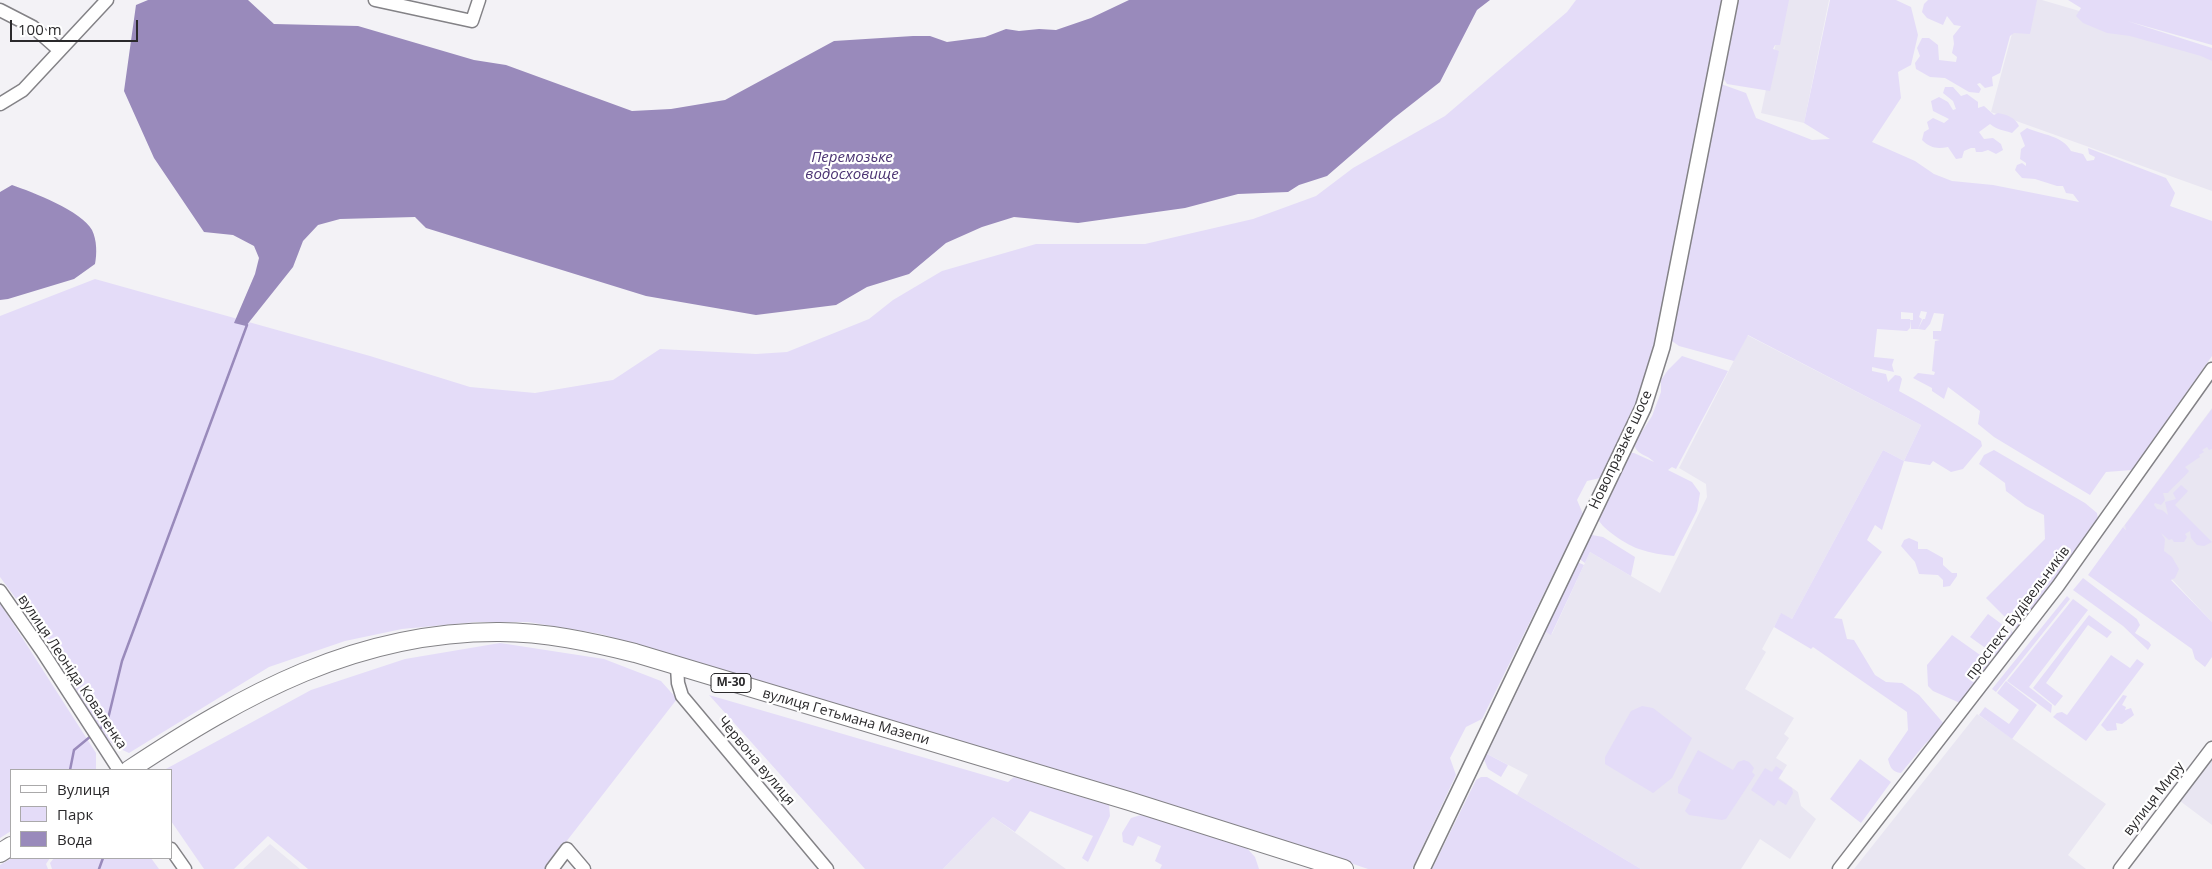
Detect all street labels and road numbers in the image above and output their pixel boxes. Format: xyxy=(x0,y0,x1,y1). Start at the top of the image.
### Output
street label: Новопразьке шосе xyxy=(1586,388,1656,512)
street label: проспект Будівельників xyxy=(1962,543,2074,683)
street label: вулиця Леоніда Коваленка xyxy=(14,592,130,752)
road number: М-30 xyxy=(711,674,751,692)
street label: вулиця Гетьмана Мазепи xyxy=(761,685,931,749)
street label: Червона вулиця xyxy=(714,713,798,809)
street label: вулиця Миру xyxy=(2120,759,2188,839)

